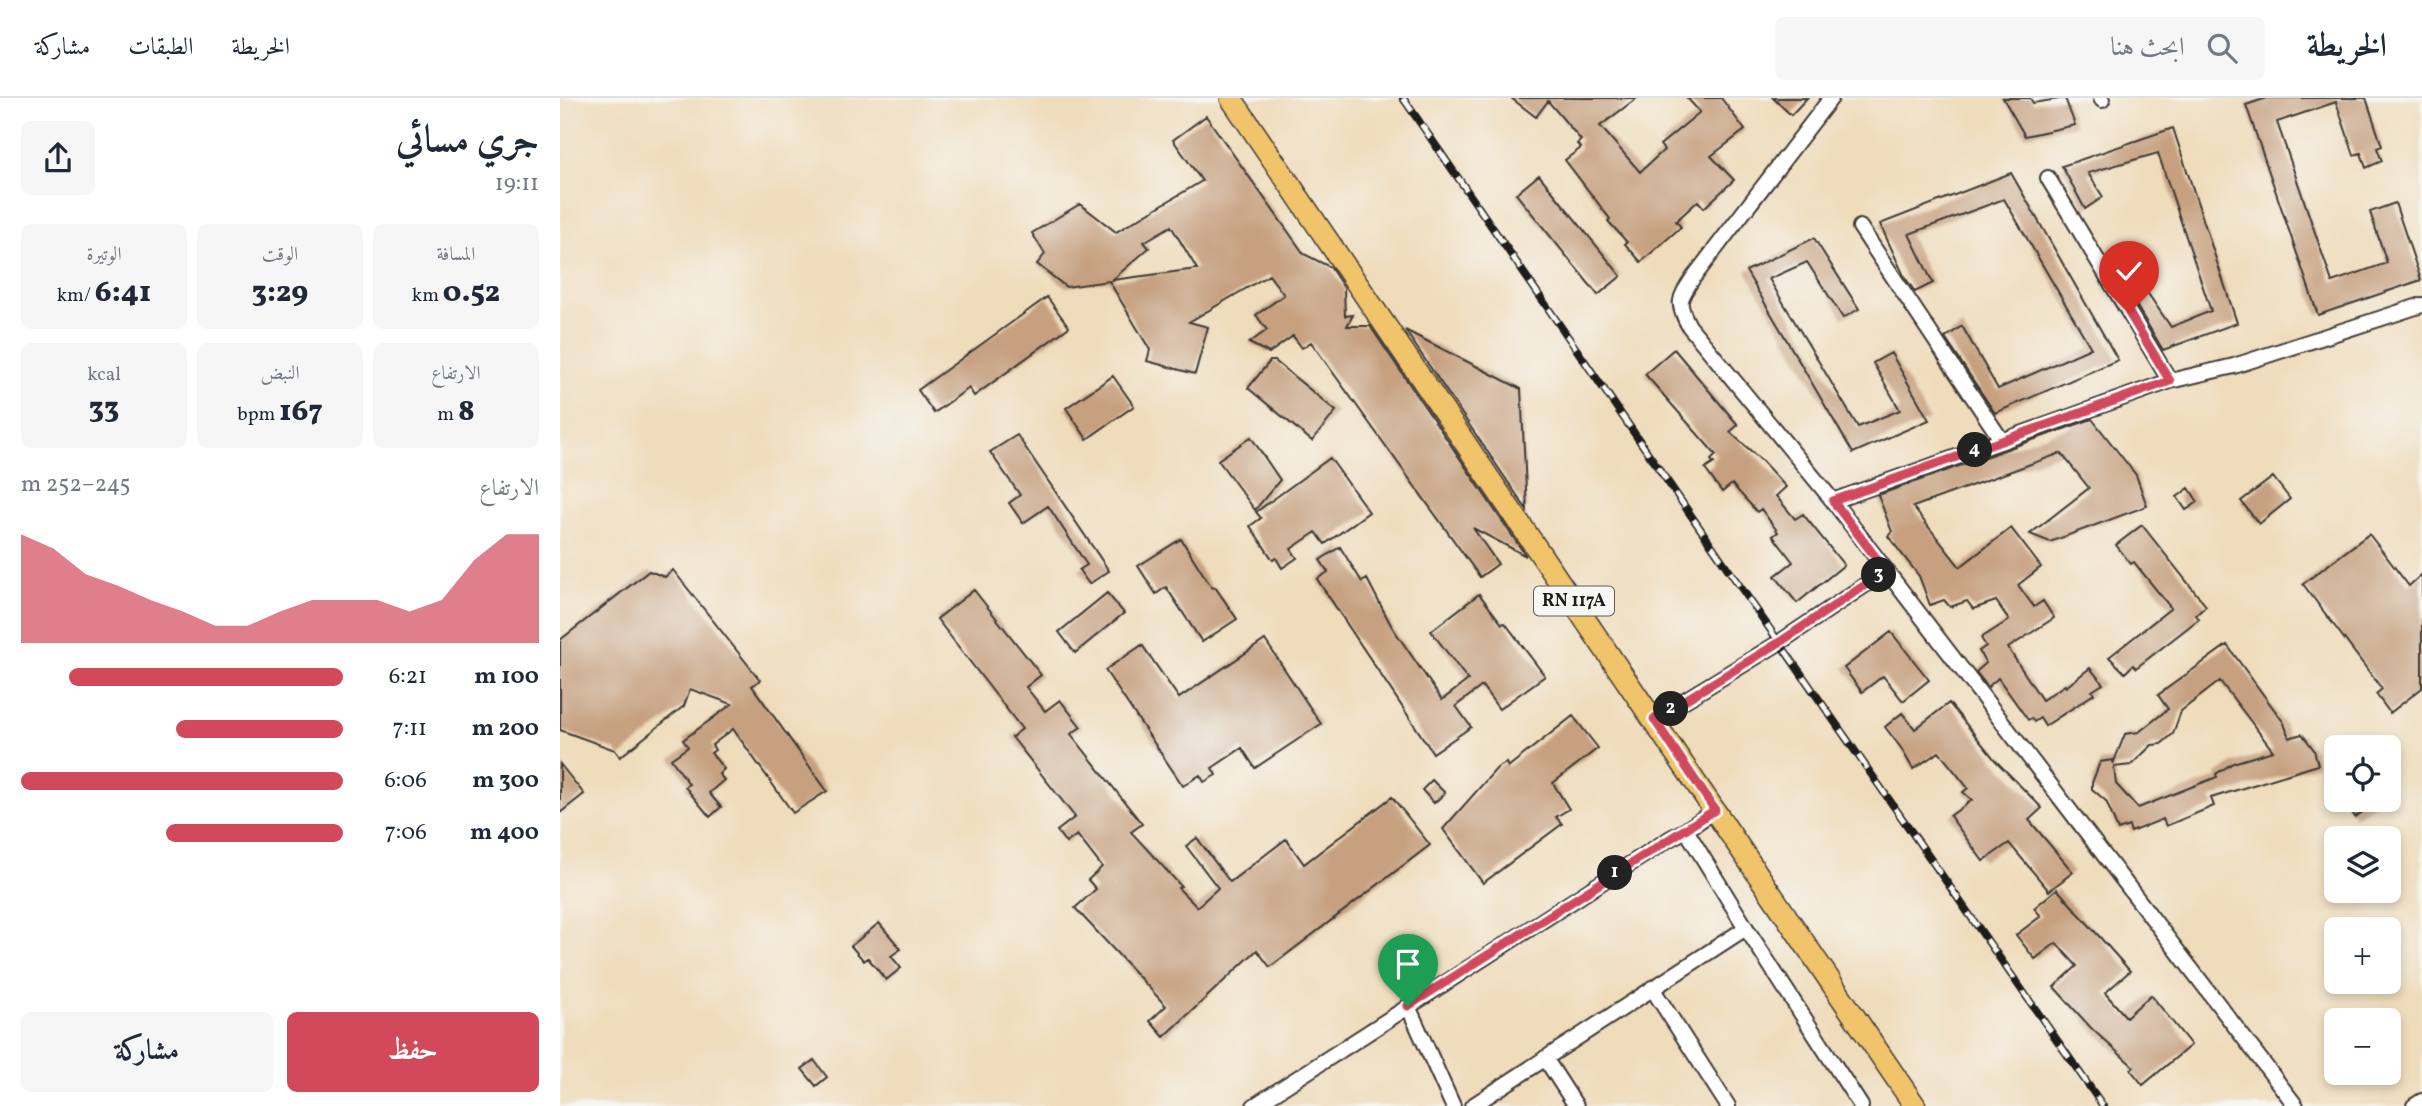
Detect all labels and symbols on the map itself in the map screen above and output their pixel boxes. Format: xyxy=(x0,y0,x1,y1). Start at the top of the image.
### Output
pin xyxy=(2099,241,2159,313)
pin: 4 xyxy=(1958,432,1992,468)
pin: 3 xyxy=(1862,558,1896,592)
road number: RN 117A xyxy=(1534,587,1614,616)
pin: 2 xyxy=(1654,692,1688,726)
pin: 1 xyxy=(1598,856,1632,890)
pin xyxy=(1378,934,1438,1006)

